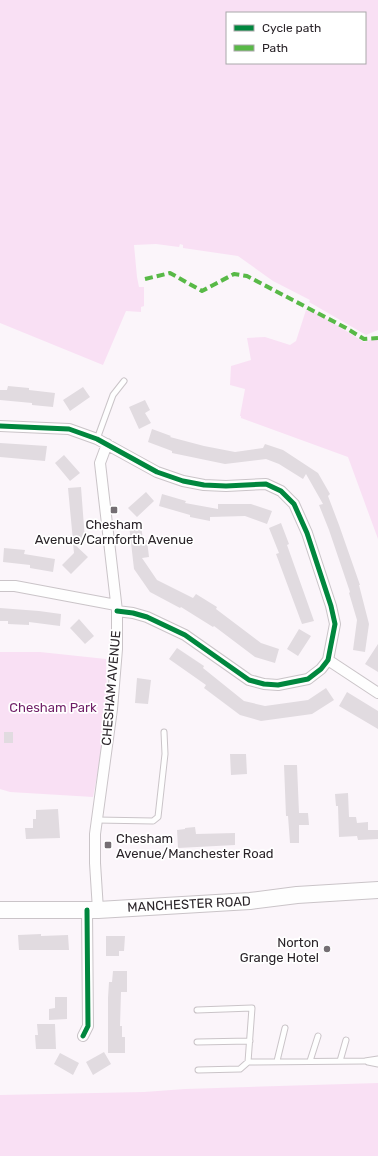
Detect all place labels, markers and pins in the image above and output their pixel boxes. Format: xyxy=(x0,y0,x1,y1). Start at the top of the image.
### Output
marker: Chesham Avenue/Carnforth Avenue xyxy=(109,505,119,515)
place label: Chesham Avenue/Carnforth Avenue xyxy=(35,517,193,547)
place label: Chesham Avenue/Manchester Road xyxy=(116,831,274,861)
marker: Chesham Avenue/Manchester Road xyxy=(103,840,113,850)
place label: Norton Grange Hotel xyxy=(240,935,319,966)
marker: Norton Grange Hotel xyxy=(322,944,332,954)

